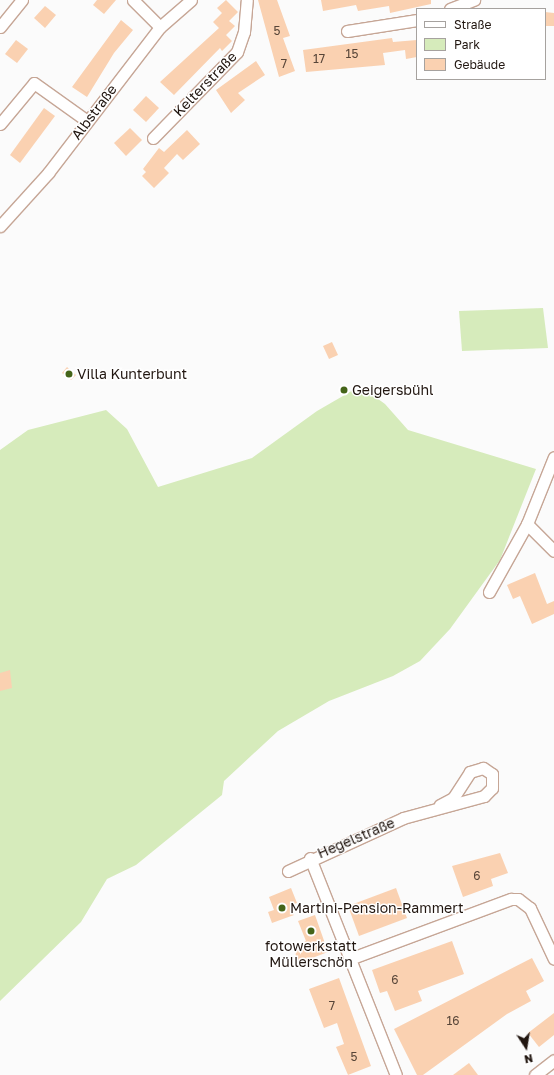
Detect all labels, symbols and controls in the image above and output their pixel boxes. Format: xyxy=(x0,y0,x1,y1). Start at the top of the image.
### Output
legend xyxy=(416,8,546,80)
text: Straße xyxy=(454,17,492,32)
house number: 5 xyxy=(274,24,280,38)
text: Park xyxy=(454,37,480,52)
house number: 15 xyxy=(346,47,358,61)
street label: Kelterstraße xyxy=(170,48,240,120)
house number: 17 xyxy=(313,52,325,66)
house number: 7 xyxy=(281,57,287,71)
text: Gebäude xyxy=(454,57,505,72)
street label: Albstraße xyxy=(68,81,120,143)
place label: Villa Kunterbunt xyxy=(77,366,187,382)
marker: Villa Kunterbunt xyxy=(64,369,74,379)
place label: Geigersbühl xyxy=(352,382,434,398)
marker: Geigersbühl xyxy=(339,385,349,395)
street label: Hegelstraße xyxy=(315,814,397,862)
house number: 6 xyxy=(473,869,481,883)
place label: Martini-Pension-Rammert xyxy=(290,900,464,916)
marker: Martini-Pension-Rammert xyxy=(277,903,287,913)
marker: fotowerkstatt Müllerschön xyxy=(306,926,316,936)
place label: fotowerkstatt Müllerschön xyxy=(265,938,357,970)
house number: 6 xyxy=(391,973,399,987)
house number: 7 xyxy=(329,999,335,1013)
house number: 16 xyxy=(446,1014,460,1028)
north arrow xyxy=(506,1027,546,1067)
house number: 5 xyxy=(351,1050,357,1064)
text: N xyxy=(523,1052,534,1066)

